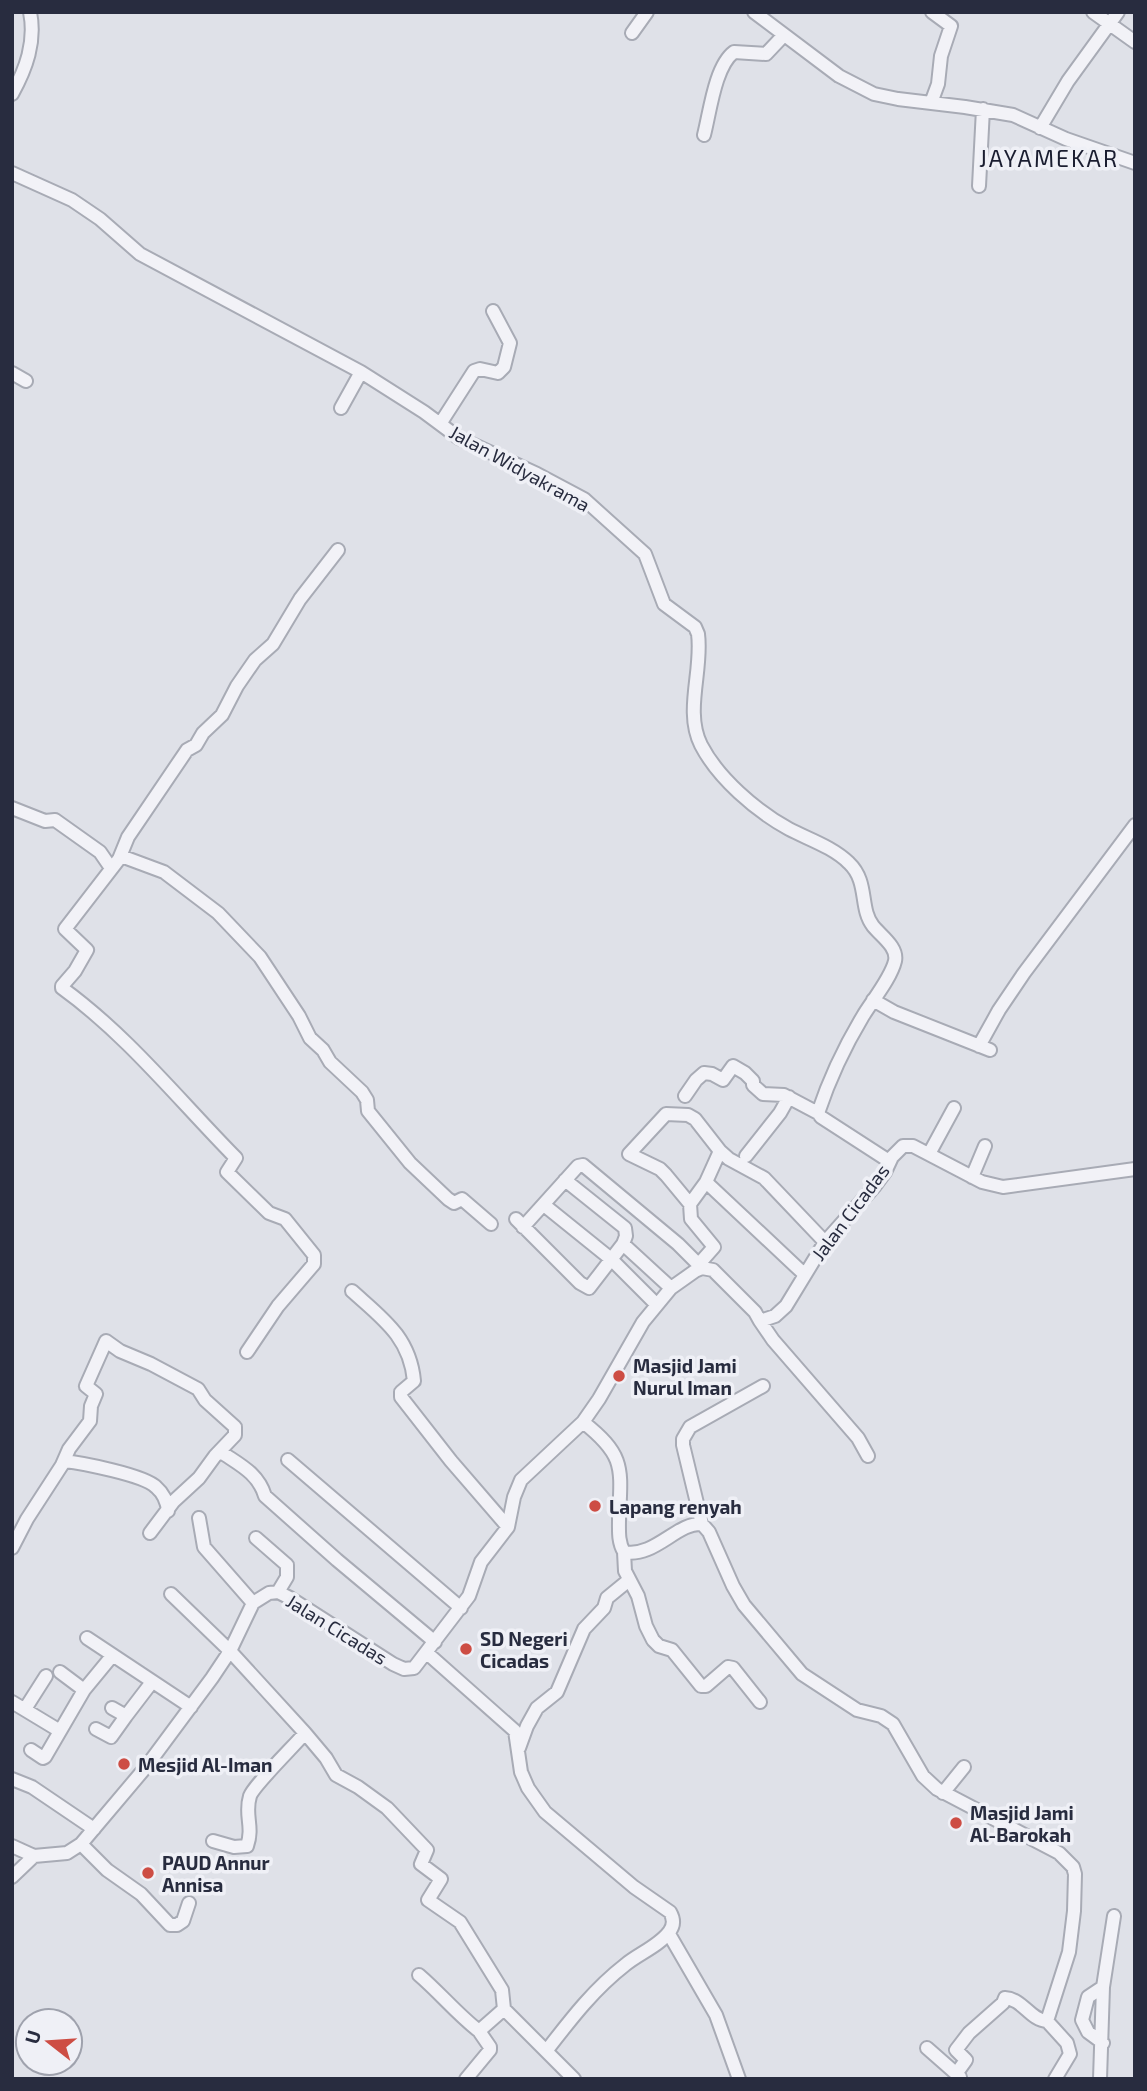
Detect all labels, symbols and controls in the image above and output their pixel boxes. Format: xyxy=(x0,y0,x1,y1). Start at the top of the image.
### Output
district label: JAYAMEKAR xyxy=(979,144,1119,172)
street label: Jalan Widyakrama xyxy=(446,420,594,516)
street label: Jalan Cicadas xyxy=(806,1159,894,1265)
place label: Masjid Jami Nurul Iman xyxy=(633,1354,737,1399)
marker: Masjid Jami Nurul Iman xyxy=(611,1368,627,1384)
place label: Lapang renyah xyxy=(609,1495,742,1519)
marker: Lapang renyah xyxy=(587,1498,603,1514)
street label: Jalan Cicadas xyxy=(282,1589,392,1669)
place label: SD Negeri Cicadas xyxy=(480,1627,568,1672)
marker: SD Negeri Cicadas xyxy=(458,1641,474,1657)
place label: Mesjid Al-Iman xyxy=(138,1753,272,1776)
marker: Mesjid Al-Iman xyxy=(116,1756,132,1772)
place label: Masjid Jami Al-Barokah xyxy=(970,1801,1074,1846)
marker: Masjid Jami Al-Barokah xyxy=(948,1815,964,1831)
place label: PAUD Annur Annisa xyxy=(162,1851,270,1896)
marker: PAUD Annur Annisa xyxy=(140,1865,156,1881)
north arrow xyxy=(14,2007,84,2077)
text: U xyxy=(19,2027,45,2046)

